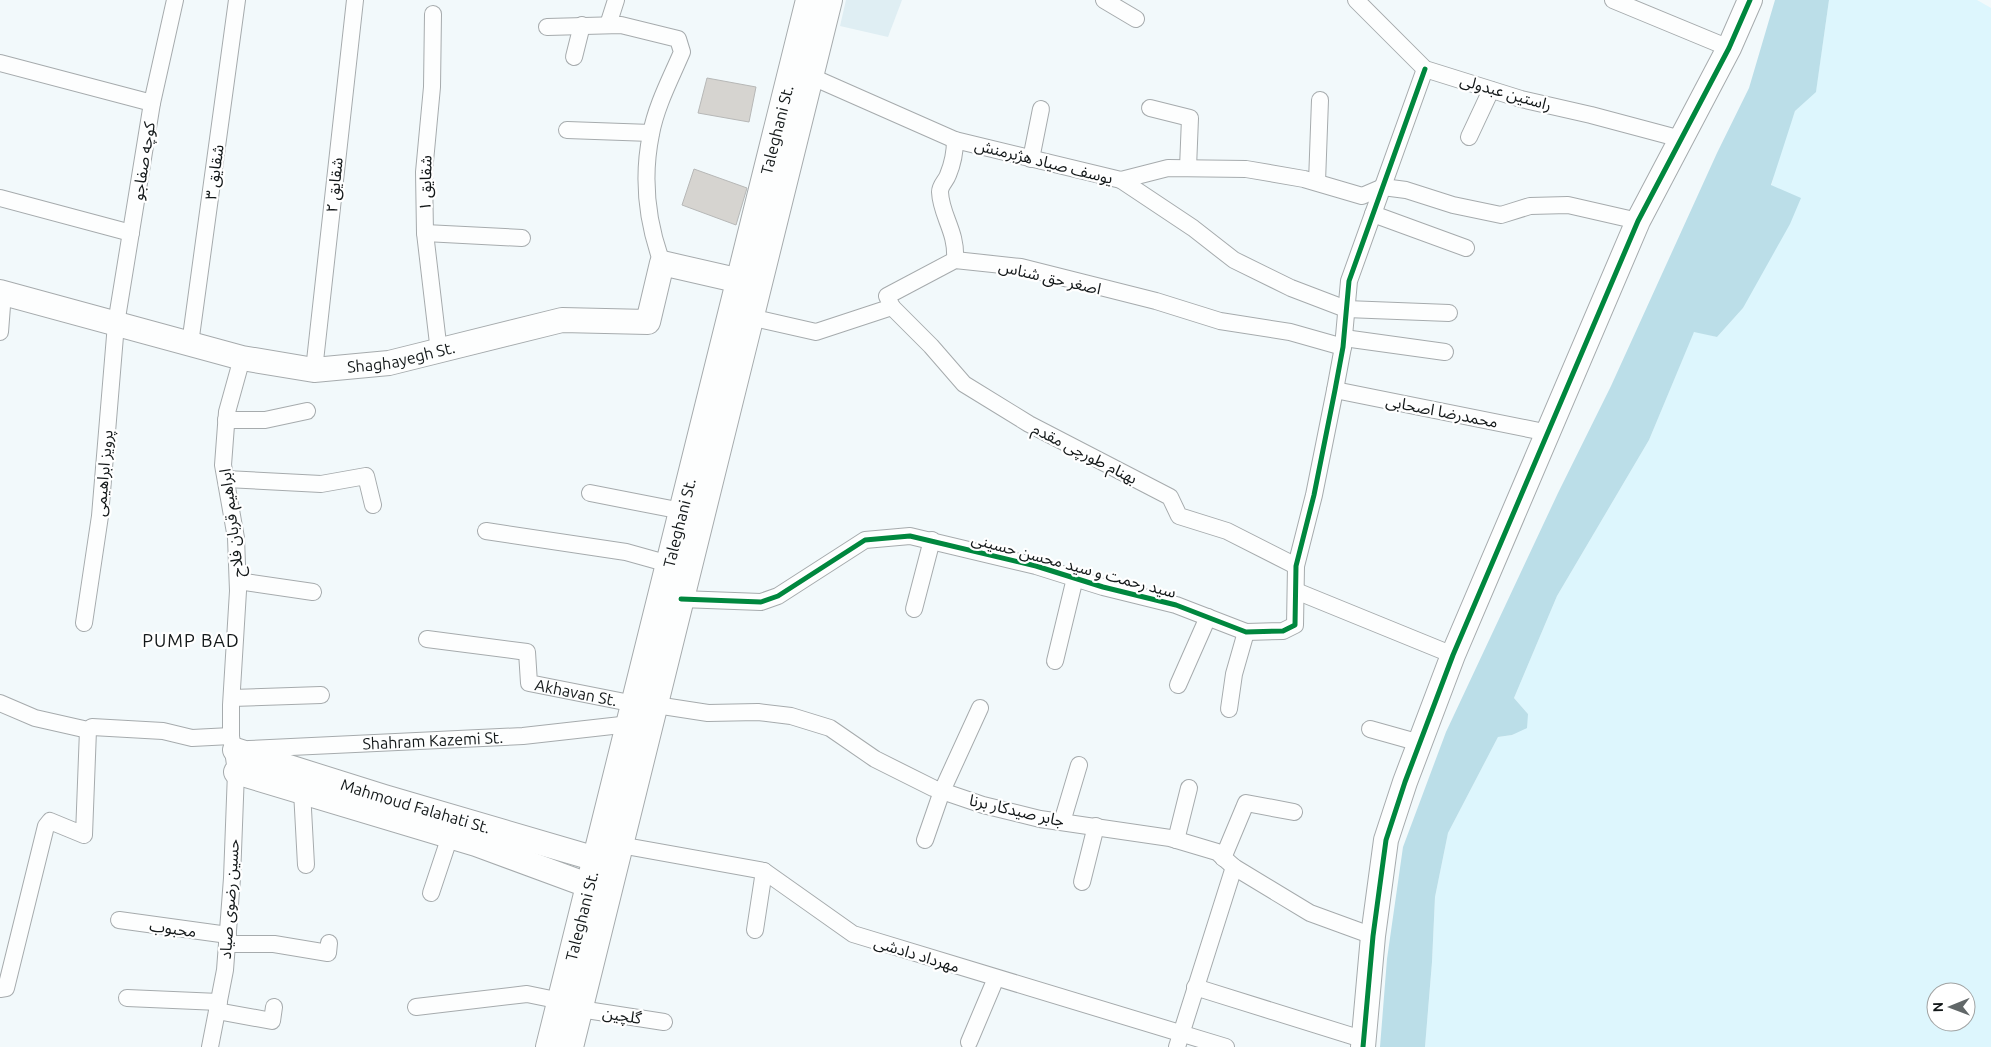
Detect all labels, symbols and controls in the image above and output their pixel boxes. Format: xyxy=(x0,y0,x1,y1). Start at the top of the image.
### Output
street label: راستین عبدولی xyxy=(1458,70,1554,115)
street label: Taleghani St. xyxy=(757,83,797,177)
street label: کوچه صفاجو xyxy=(128,120,160,202)
street label: یوسف صیاد هژبرمنش xyxy=(973,135,1115,188)
street label: شقایق ۳ xyxy=(201,143,229,201)
street label: شقایق ۱ xyxy=(416,155,436,211)
street label: شقایق ۲ xyxy=(322,156,348,214)
street label: اصغر حق شناس xyxy=(997,256,1103,299)
street label: Shaghayegh St. xyxy=(346,338,457,376)
street label: محمدرضا اصحابی xyxy=(1384,391,1500,432)
street label: بهنام طورچی مقدم xyxy=(1028,419,1140,491)
street label: پرویز ابراهیمی xyxy=(90,429,118,517)
street label: ابراهیم قربان فلاح xyxy=(215,467,251,578)
street label: Taleghani St. xyxy=(659,476,699,570)
street label: سید رحمت و سید محسن حسینی xyxy=(969,529,1178,602)
district label: PUMP BAD xyxy=(142,630,240,650)
street label: Akhavan St. xyxy=(533,675,619,709)
street label: Shahram Kazemi St. xyxy=(362,728,504,753)
street label: Mahmoud Falahati St. xyxy=(339,775,492,837)
street label: جابر صیدکار برنا xyxy=(967,790,1066,831)
street label: حسین رضوی صیاد xyxy=(216,838,243,960)
street label: Taleghani St. xyxy=(562,869,601,963)
street label: محبوب xyxy=(148,916,198,941)
street label: مهرداد دادشی xyxy=(872,932,962,977)
north arrow xyxy=(1926,982,1976,1032)
text: N xyxy=(1930,1002,1946,1013)
street label: گلچین xyxy=(601,1003,643,1029)

